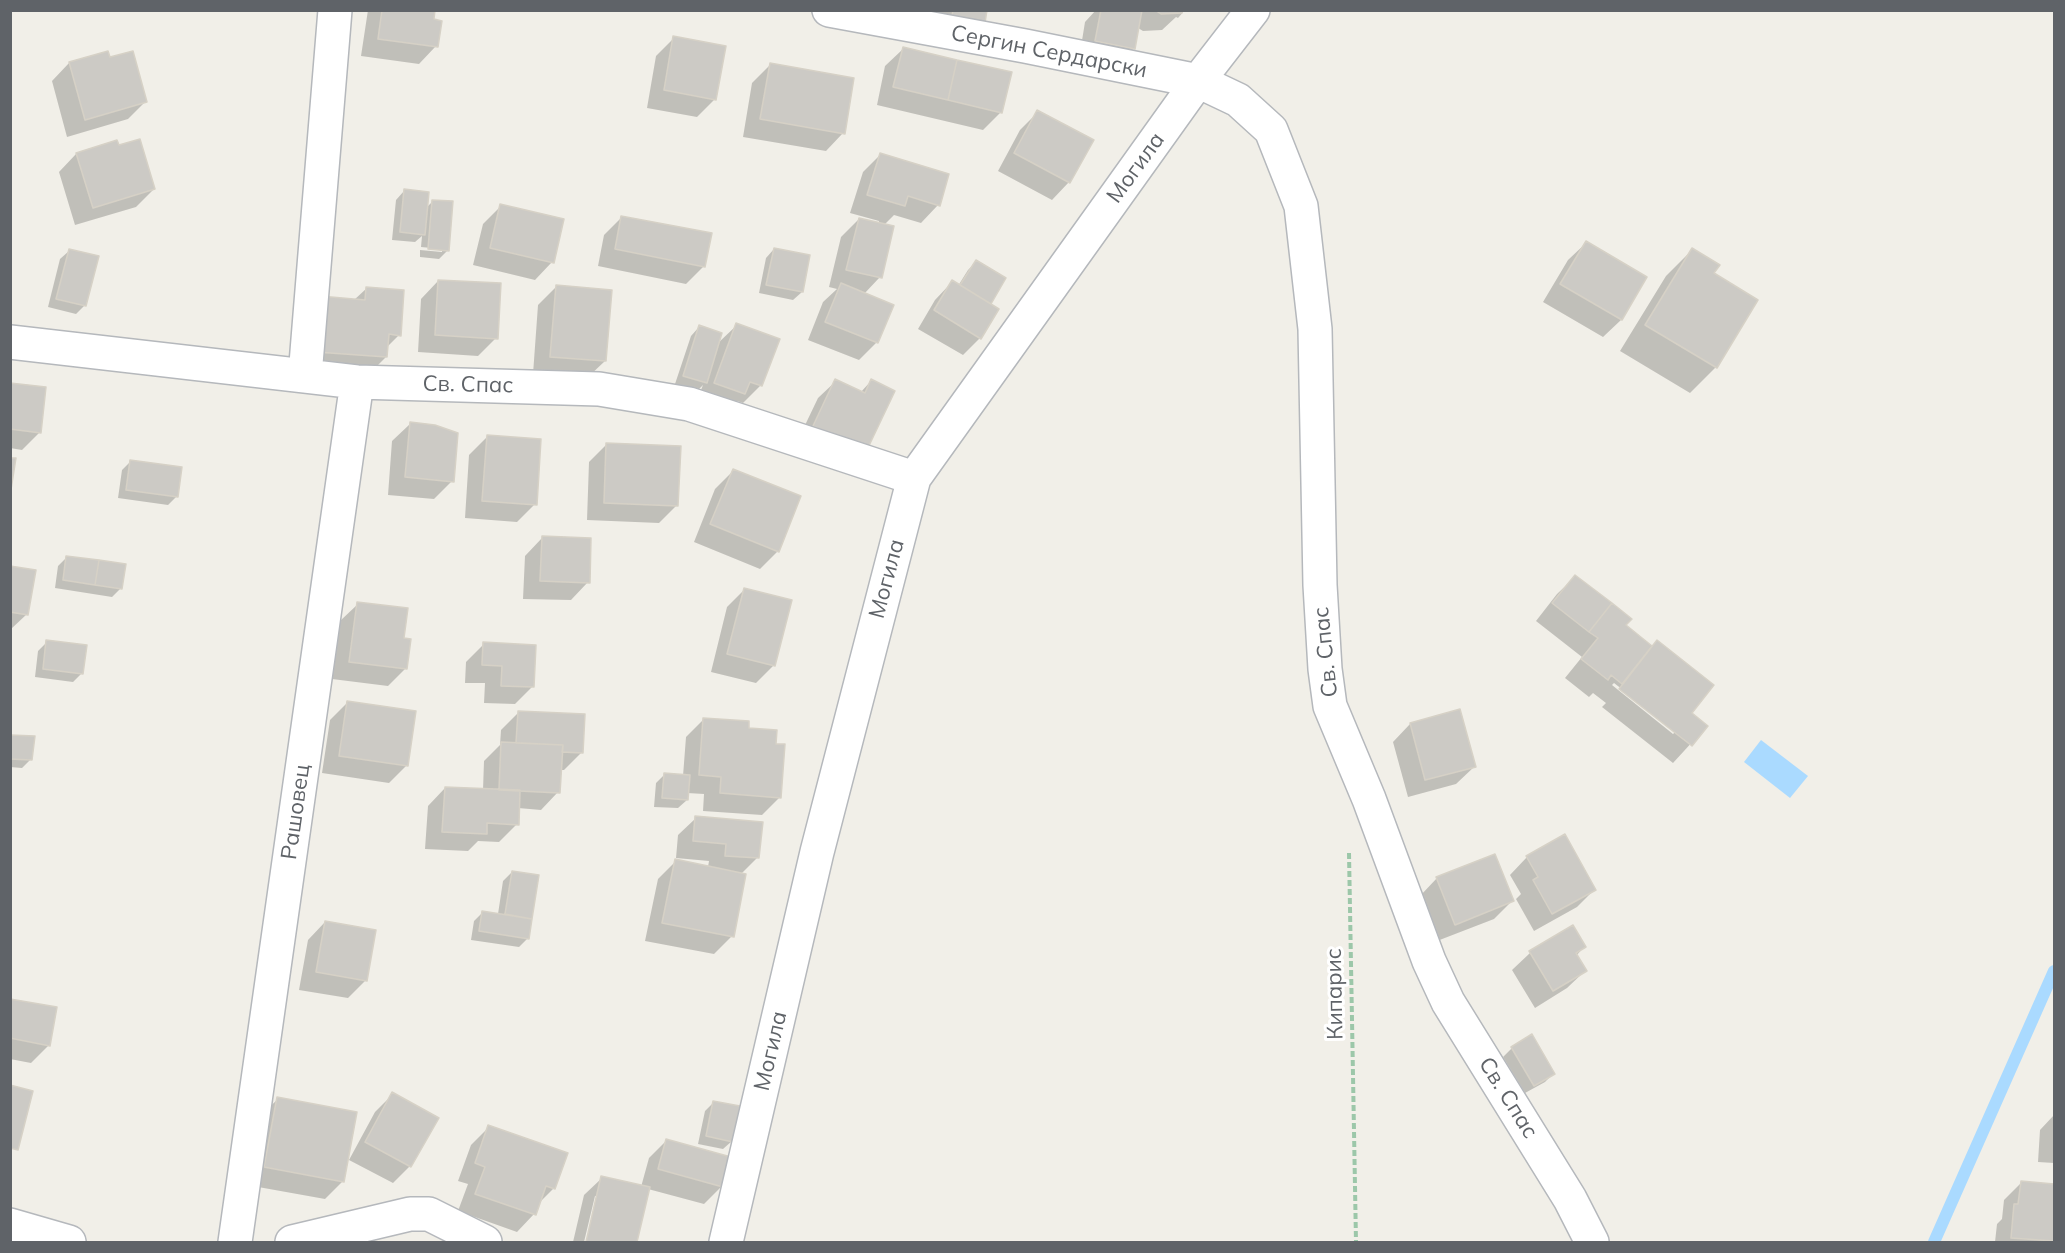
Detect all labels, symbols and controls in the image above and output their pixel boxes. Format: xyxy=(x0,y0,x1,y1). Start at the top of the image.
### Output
street label: Сергин Сердарски xyxy=(949,20,1149,84)
street label: Могила xyxy=(1102,128,1170,208)
street label: Св. Спас xyxy=(422,371,514,399)
street label: Могила xyxy=(864,537,910,621)
street label: Св. Спас xyxy=(1308,605,1344,699)
street label: Рашовец xyxy=(276,763,316,861)
street label: Кипарис xyxy=(1321,948,1349,1040)
street label: Могила xyxy=(749,1009,793,1093)
street label: Св. Спас xyxy=(1473,1053,1543,1143)

